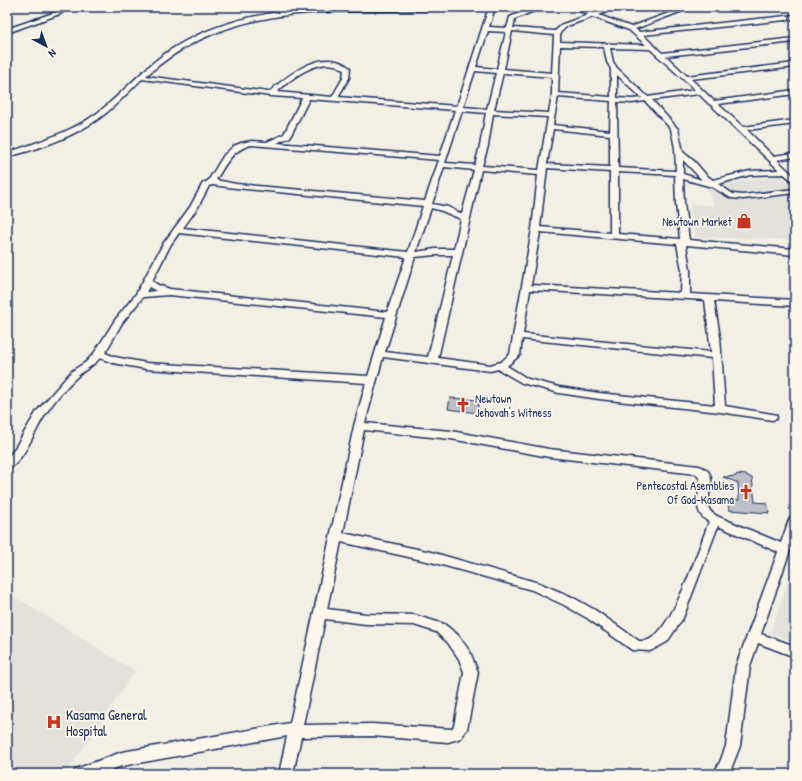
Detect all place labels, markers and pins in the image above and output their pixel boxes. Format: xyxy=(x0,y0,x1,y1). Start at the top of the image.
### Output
shop icon: Newtown Market xyxy=(735,212,753,230)
place label: Newtown Market xyxy=(662,213,733,230)
place label: Newtown Jehovah's Witness xyxy=(475,390,552,421)
church icon: Newtown Jehovah's Witness xyxy=(454,396,472,414)
place label: Pentecostal Asemblies Of God-Kasama xyxy=(637,477,734,508)
church icon: Pentecostal Asemblies Of God-Kasama xyxy=(737,483,755,501)
place label: Kasama General Hospital xyxy=(66,705,147,741)
hospital icon: Kasama General Hospital xyxy=(45,713,63,731)

